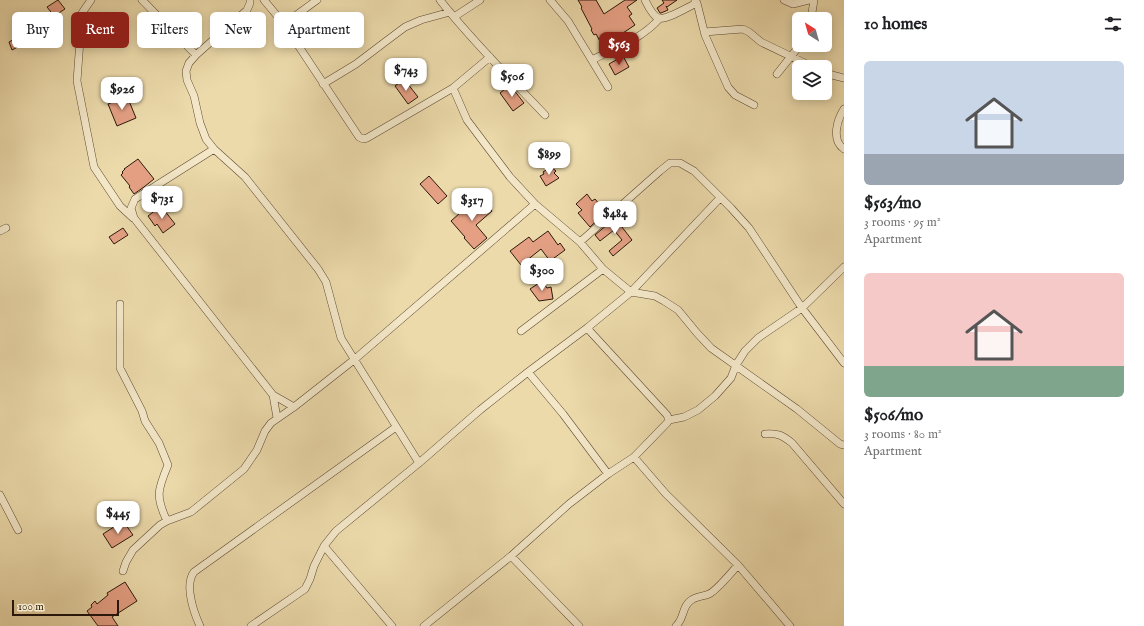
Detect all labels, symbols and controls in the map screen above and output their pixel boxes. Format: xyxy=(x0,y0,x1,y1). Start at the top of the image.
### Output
chip: Buy xyxy=(12,12,63,48)
chip: Rent xyxy=(71,12,129,48)
chip: Filters xyxy=(137,12,202,48)
chip: New xyxy=(210,12,266,48)
chip: Apartment xyxy=(274,12,364,48)
north arrow xyxy=(792,12,832,52)
map controls xyxy=(792,12,832,100)
icon: filters xyxy=(1102,13,1124,35)
text: 10 homes xyxy=(864,14,927,35)
pin: $563 xyxy=(595,32,643,66)
text: $563 xyxy=(608,36,630,53)
pin: $743 xyxy=(382,58,430,92)
button: layers xyxy=(792,60,832,100)
text: $743 xyxy=(394,62,418,79)
pin: $506 xyxy=(488,64,536,98)
text: $506 xyxy=(500,68,524,85)
pin: $926 xyxy=(98,77,146,111)
text: $926 xyxy=(110,81,134,98)
icon: home xyxy=(958,87,1030,159)
pin: $899 xyxy=(525,142,573,176)
text: $899 xyxy=(537,146,561,163)
pin: $731 xyxy=(138,186,186,220)
pin: $317 xyxy=(448,188,496,222)
text: $731 xyxy=(151,190,173,207)
text: $317 xyxy=(461,192,483,209)
text: $563/mo xyxy=(864,193,921,214)
pin: $484 xyxy=(591,201,639,235)
text: $484 xyxy=(602,205,628,222)
text: 3 rooms · 95 m² xyxy=(864,214,941,231)
text: Apartment xyxy=(864,231,922,248)
pin: $300 xyxy=(518,258,566,292)
text: $300 xyxy=(530,262,554,279)
icon: home xyxy=(958,299,1030,371)
text: $506/mo xyxy=(864,405,923,426)
text: 3 rooms · 80 m² xyxy=(864,426,942,443)
text: Apartment xyxy=(864,443,922,460)
pin: $445 xyxy=(94,501,142,535)
text: $445 xyxy=(106,505,130,522)
scale bar xyxy=(12,598,119,617)
text: 100 m xyxy=(18,600,44,614)

